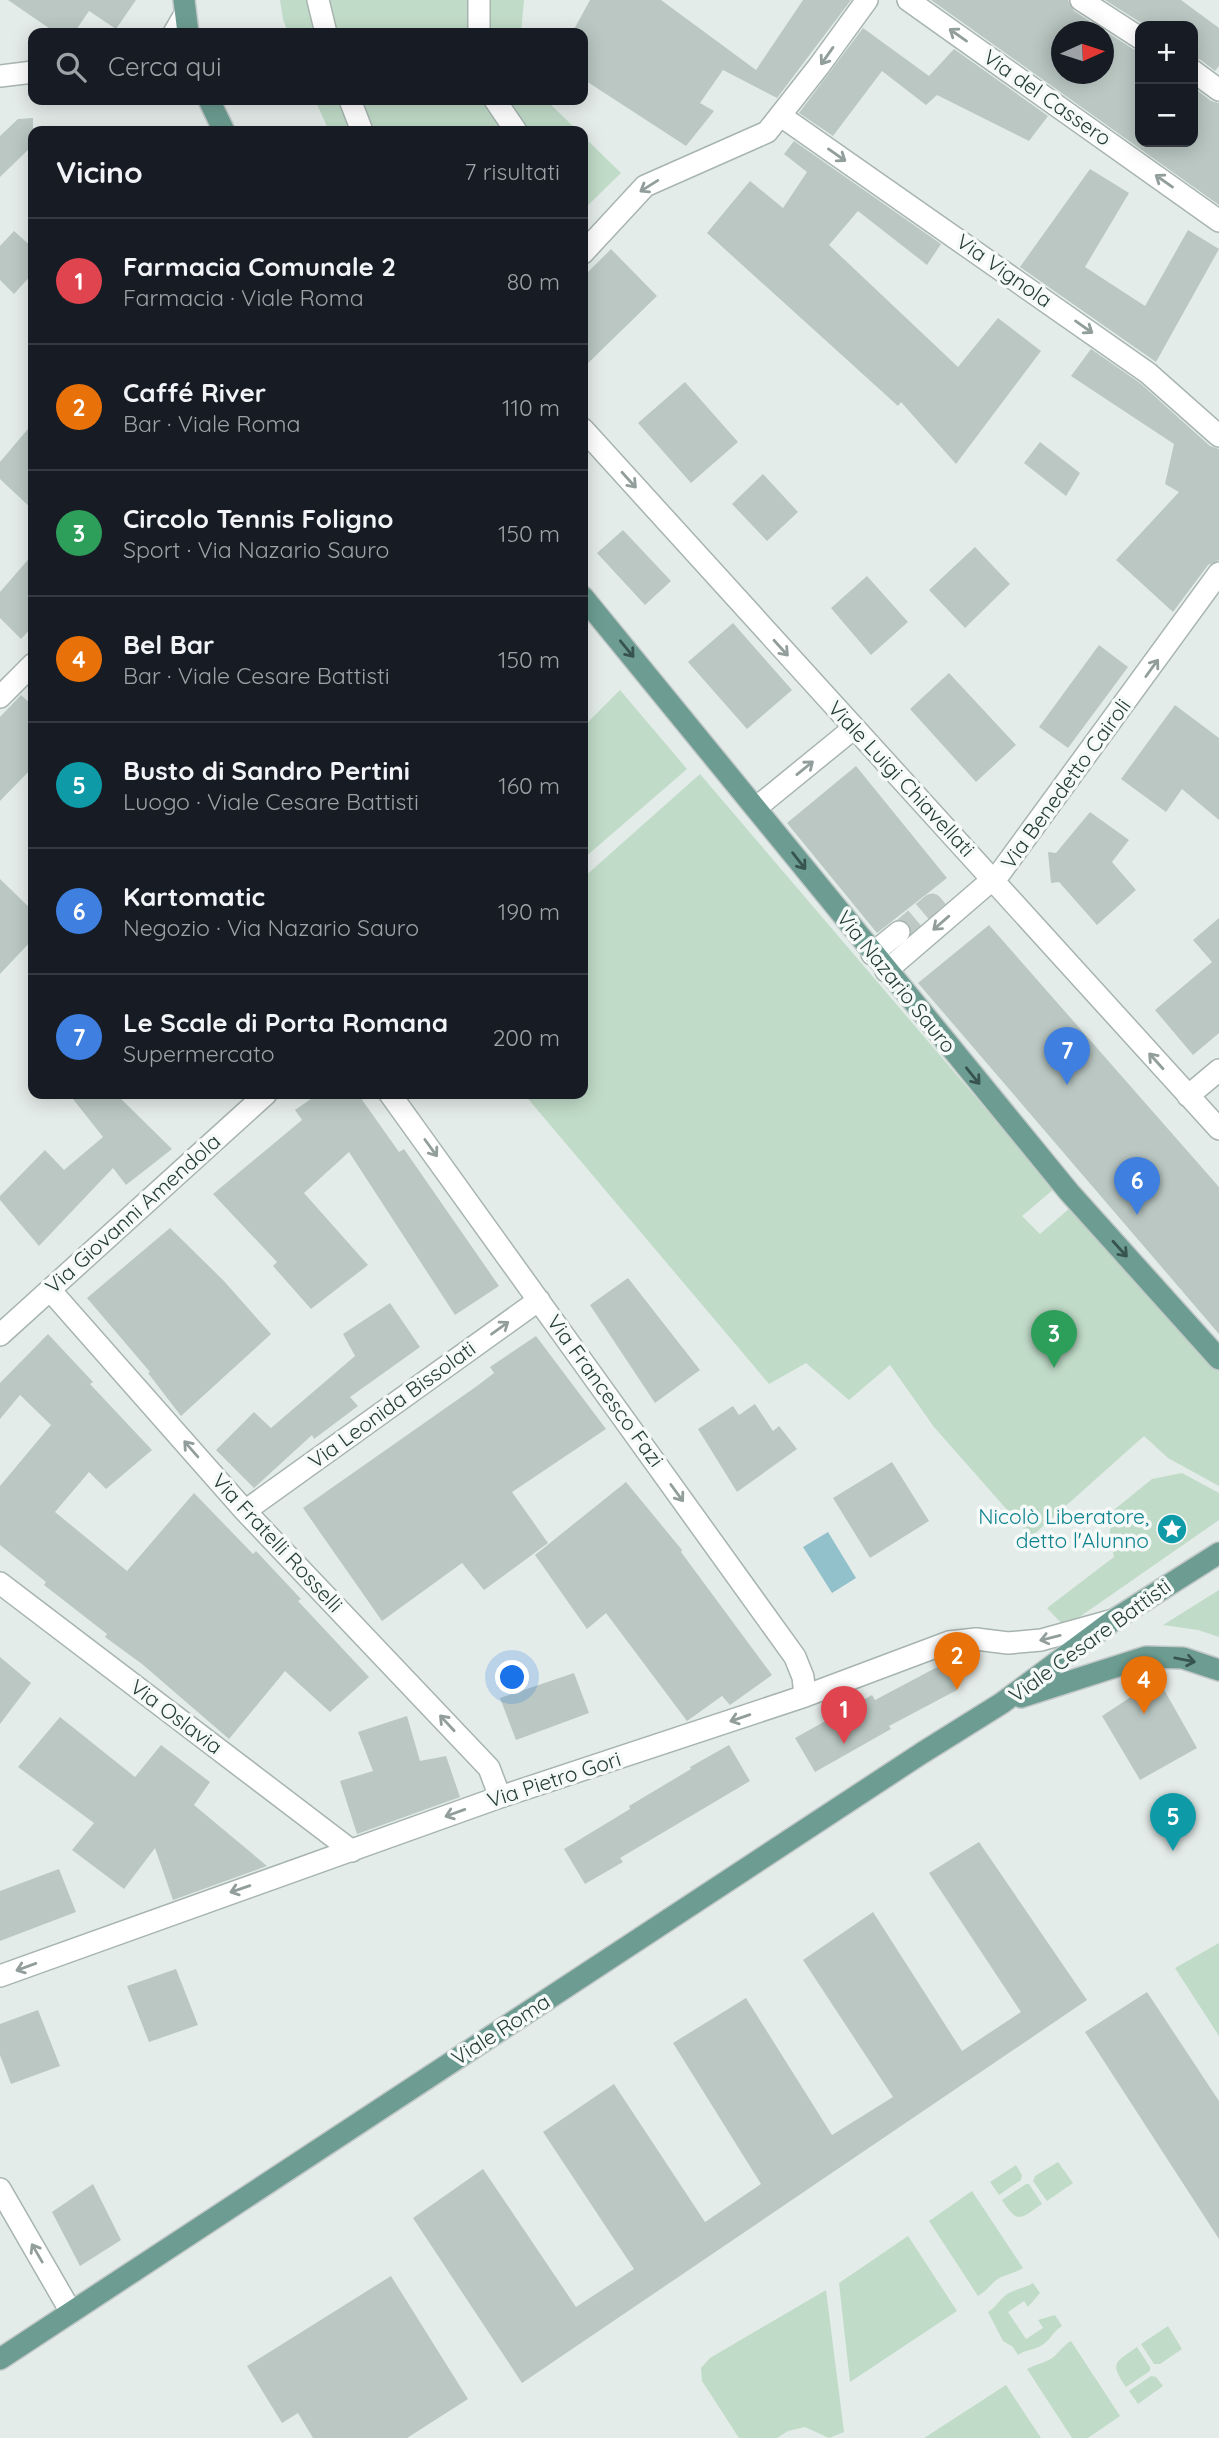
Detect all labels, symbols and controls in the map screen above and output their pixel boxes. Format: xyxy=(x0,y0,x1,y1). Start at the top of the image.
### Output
north arrow xyxy=(1051,21,1114,84)
map controls xyxy=(1135,21,1198,147)
button: + xyxy=(1135,21,1198,84)
search box xyxy=(28,28,588,105)
one-way arrow xyxy=(949,28,968,42)
street label: Via del Cassero xyxy=(979,43,1117,151)
one-way arrow xyxy=(820,46,834,65)
icon: search xyxy=(52,48,90,86)
text: Cerca qui xyxy=(108,50,222,83)
button: − xyxy=(1135,84,1198,147)
one-way arrow xyxy=(827,148,846,162)
text: Vicino xyxy=(56,153,143,191)
text: 7 risultati xyxy=(465,157,560,186)
one-way arrow xyxy=(1155,174,1174,188)
one-way arrow xyxy=(640,179,659,194)
street label: Via Vignola xyxy=(952,228,1057,313)
text: Farmacia Comunale 2 xyxy=(123,250,396,283)
text: 1 xyxy=(75,267,83,296)
text: 80 m xyxy=(507,267,560,296)
text: Farmacia · Viale Roma xyxy=(123,283,364,312)
one-way arrow xyxy=(1074,320,1093,334)
text: Caffé River xyxy=(123,376,266,409)
text: 2 xyxy=(72,393,86,422)
text: 110 m xyxy=(502,393,560,422)
text: Bar · Viale Roma xyxy=(123,409,300,438)
one-way arrow xyxy=(620,471,637,488)
text: Circolo Tennis Foligno xyxy=(123,502,394,535)
text: 3 xyxy=(73,519,85,548)
text: 150 m xyxy=(498,519,560,548)
text: Sport · Via Nazario Sauro xyxy=(123,535,389,564)
text: Bel Bar xyxy=(123,628,214,661)
one-way arrow xyxy=(619,639,635,657)
one-way arrow xyxy=(773,639,789,657)
text: 4 xyxy=(72,645,86,674)
text: 150 m xyxy=(498,645,560,674)
one-way arrow xyxy=(1144,659,1159,677)
text: Bar · Viale Cesare Battisti xyxy=(123,661,390,690)
street label: Via Benedetto Cairoli xyxy=(995,693,1136,874)
street label: Viale Luigi Chiavellati xyxy=(823,695,981,862)
text: Busto di Sandro Pertini xyxy=(123,754,410,787)
one-way arrow xyxy=(796,760,814,776)
text: 5 xyxy=(72,771,86,800)
text: 160 m xyxy=(498,771,560,800)
text: Luogo · Viale Cesare Battisti xyxy=(123,787,419,816)
one-way arrow xyxy=(791,851,807,869)
text: Kartomatic xyxy=(123,880,265,913)
text: 6 xyxy=(73,897,85,926)
text: 190 m xyxy=(498,897,560,926)
street label: Via Nazario Sauro xyxy=(832,905,962,1058)
text: Negozio · Via Nazario Sauro xyxy=(123,913,419,942)
one-way arrow xyxy=(933,915,951,931)
text: Le Scale di Porta Romana xyxy=(123,1006,448,1039)
text: 7 xyxy=(73,1023,85,1052)
text: 200 m xyxy=(493,1023,560,1052)
pin: 7 xyxy=(1044,1027,1090,1085)
text: Supermercato xyxy=(123,1039,275,1068)
one-way arrow xyxy=(1148,1052,1164,1070)
one-way arrow xyxy=(965,1066,980,1084)
street label: Via Giovanni Amendola xyxy=(39,1128,225,1299)
one-way arrow xyxy=(423,1139,438,1158)
pin: 6 xyxy=(1114,1157,1160,1215)
one-way arrow xyxy=(1112,1240,1128,1258)
street label: Via Francesco Fazi xyxy=(542,1309,670,1472)
pin: 3 xyxy=(1031,1310,1077,1368)
one-way arrow xyxy=(490,1321,509,1335)
street label: Via Leonida Bissolati xyxy=(303,1335,480,1474)
one-way arrow xyxy=(183,1441,199,1459)
street label: Via Fratelli Rosselli xyxy=(207,1468,349,1617)
one-way arrow xyxy=(670,1483,684,1502)
place label: Nicolò Liberatore, detto l'Alunno xyxy=(978,1503,1149,1553)
place icon: Nicolò Liberatore, detto l'Alunno xyxy=(1155,1512,1189,1546)
street label: Viale Cesare Battisti xyxy=(1003,1573,1175,1708)
pin: 2 xyxy=(934,1632,980,1690)
one-way arrow xyxy=(1039,1632,1062,1645)
one-way arrow xyxy=(1173,1654,1196,1668)
pin: 4 xyxy=(1121,1656,1167,1714)
your location xyxy=(495,1660,529,1694)
street label: Via Oslavia xyxy=(125,1673,228,1759)
pin: 1 xyxy=(821,1686,867,1744)
one-way arrow xyxy=(729,1712,751,1725)
one-way arrow xyxy=(438,1715,455,1732)
street label: Via Pietro Gori xyxy=(484,1745,624,1813)
pin: 5 xyxy=(1150,1793,1196,1851)
one-way arrow xyxy=(444,1808,466,1821)
one-way arrow xyxy=(230,1884,252,1896)
one-way arrow xyxy=(16,1961,38,1974)
street label: Viale Roma xyxy=(446,1988,554,2071)
one-way arrow xyxy=(30,2244,44,2264)

